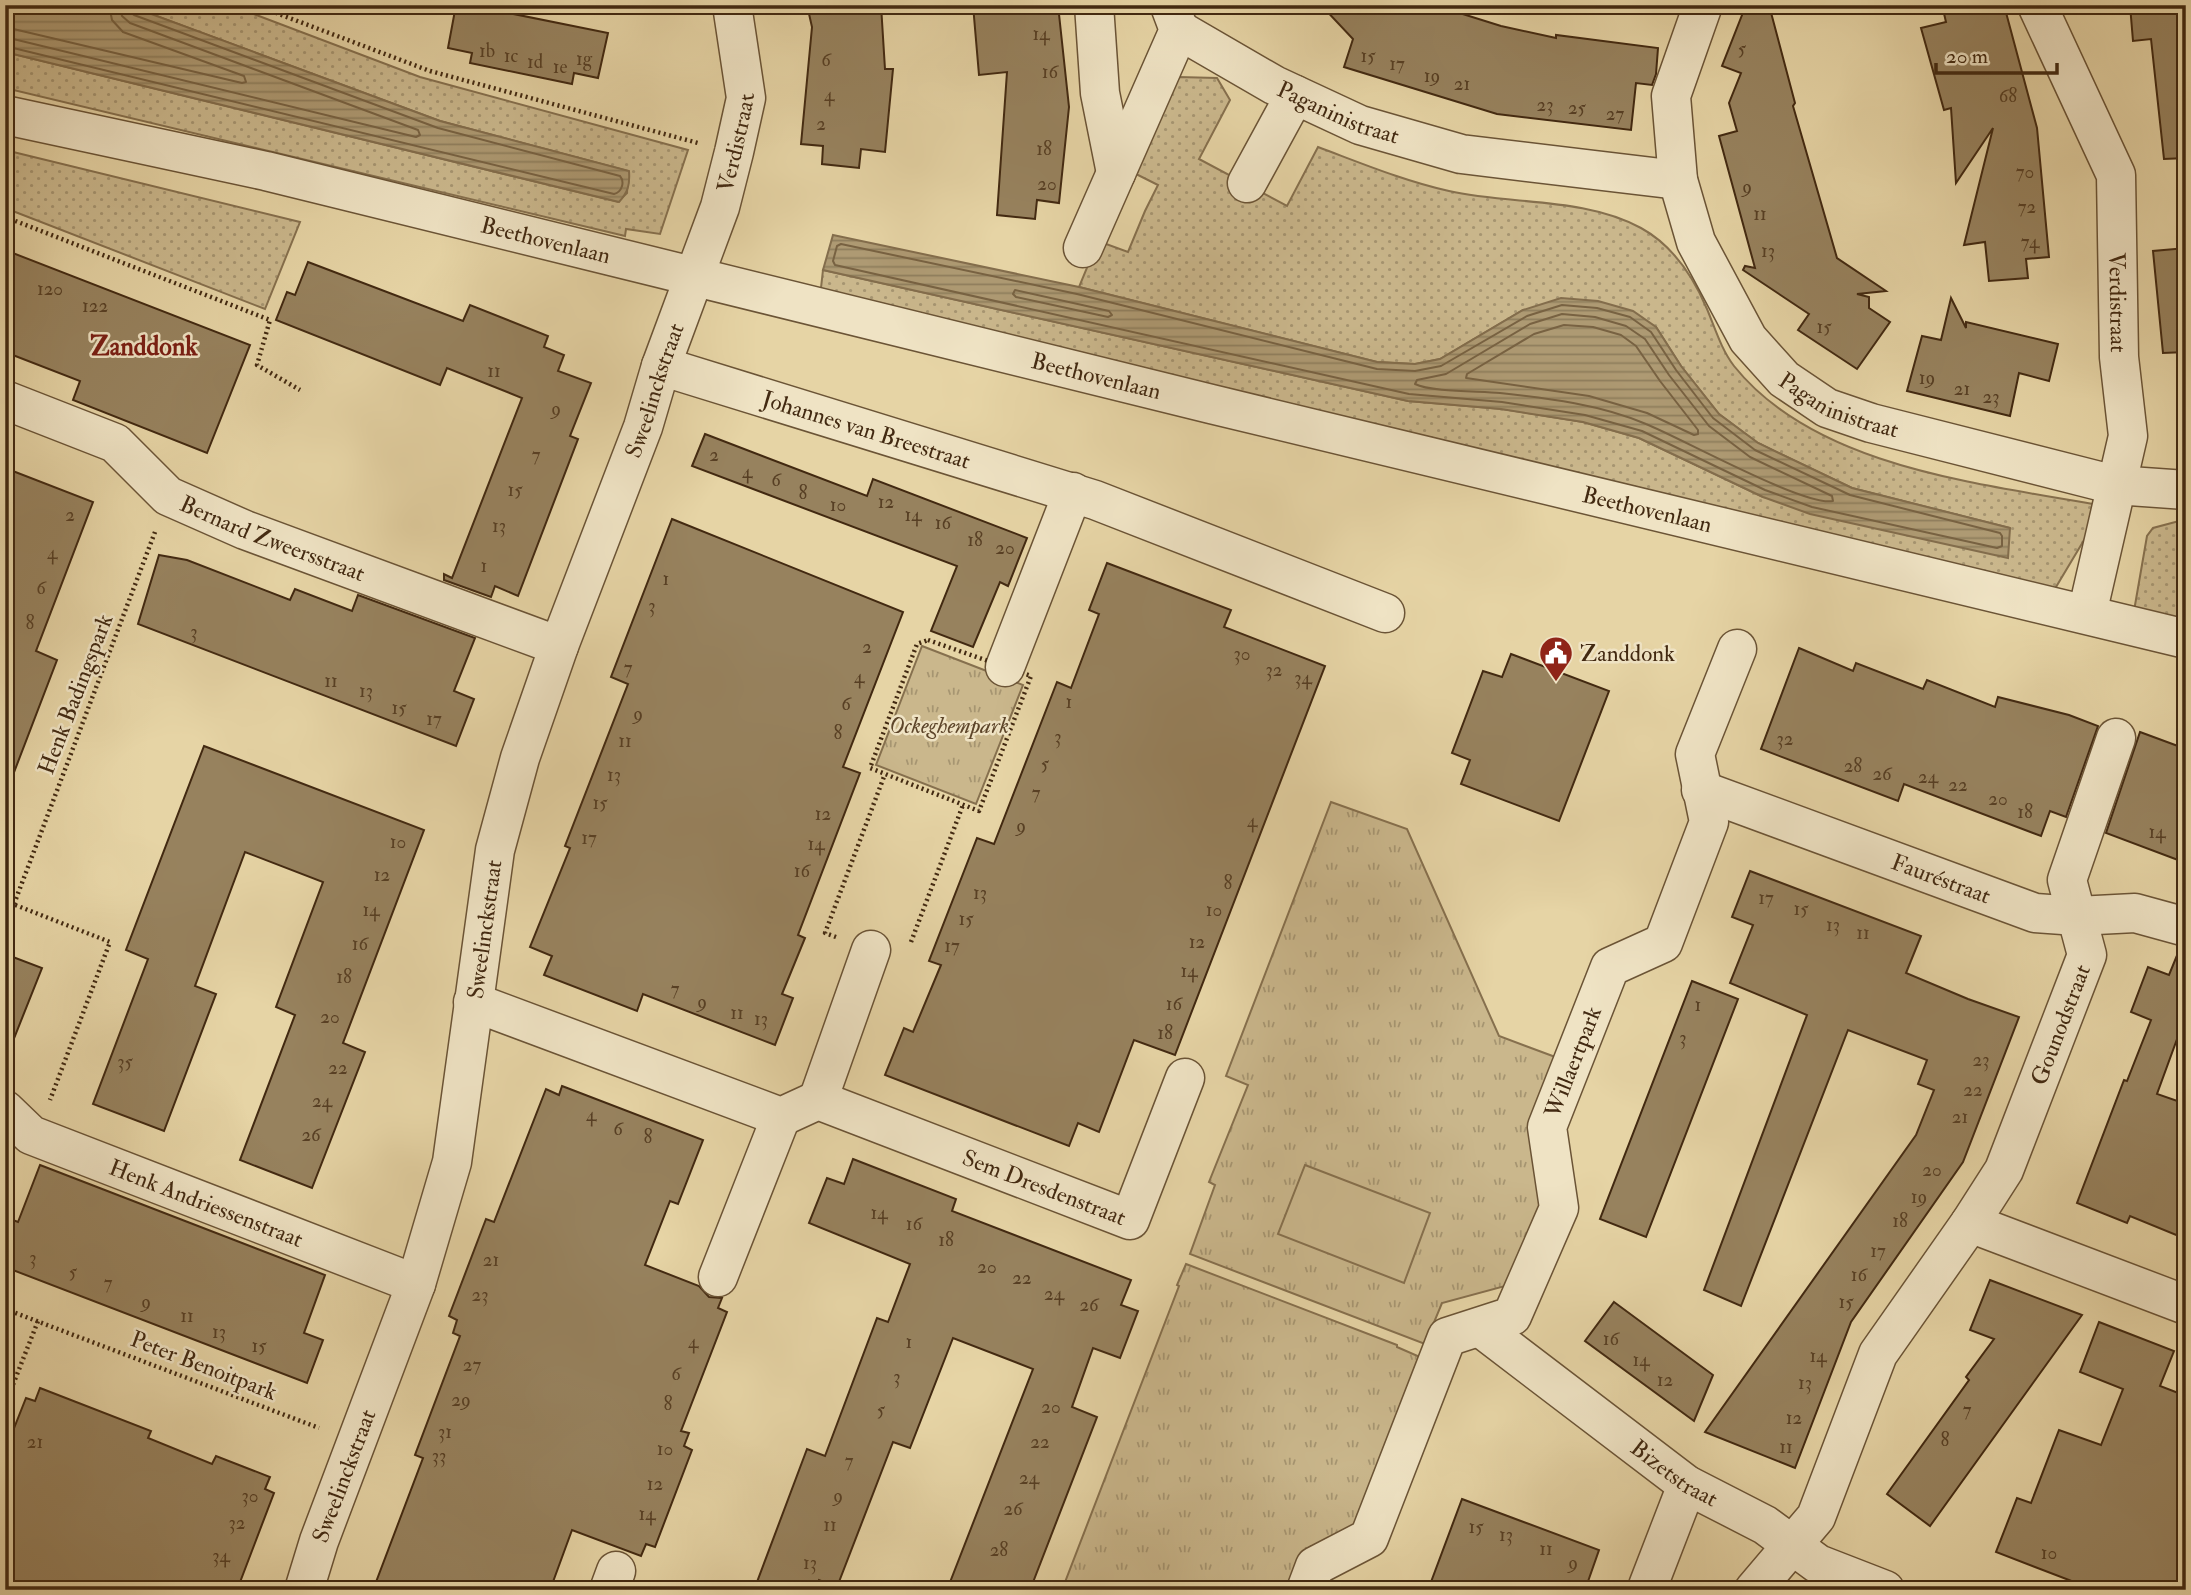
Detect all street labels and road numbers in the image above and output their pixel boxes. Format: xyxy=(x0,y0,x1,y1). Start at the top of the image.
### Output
street label: Paganinistraat xyxy=(1273,75,1402,150)
street label: Verdistraat xyxy=(710,92,761,195)
street label: Beethovenlaan xyxy=(478,210,614,270)
street label: Verdistraat xyxy=(2102,252,2133,353)
street label: Sweelinckstraat xyxy=(619,319,691,462)
street label: Beethovenlaan xyxy=(1028,346,1164,406)
street label: Paganinistraat xyxy=(1773,366,1902,444)
street label: Johannes van Breestraat xyxy=(758,384,974,476)
street label: Beethovenlaan xyxy=(1579,480,1715,539)
street label: Bernard Zweersstraat xyxy=(175,489,369,588)
street label: Henk Badingspark xyxy=(32,610,120,779)
street label: Fauréstraat xyxy=(1887,847,1995,910)
street label: Sweelinckstraat xyxy=(461,858,508,1001)
street label: Gounodstraat xyxy=(2024,960,2097,1089)
street label: Willaertpark xyxy=(1538,1002,1608,1123)
street label: Sem Dresdenstraat xyxy=(958,1143,1130,1232)
street label: Henk Andriessenstraat xyxy=(105,1153,307,1254)
street label: Peter Benoitpark xyxy=(126,1324,281,1408)
street label: Sweelinckstraat xyxy=(306,1405,382,1547)
street label: Bizetstraat xyxy=(1625,1433,1723,1513)

